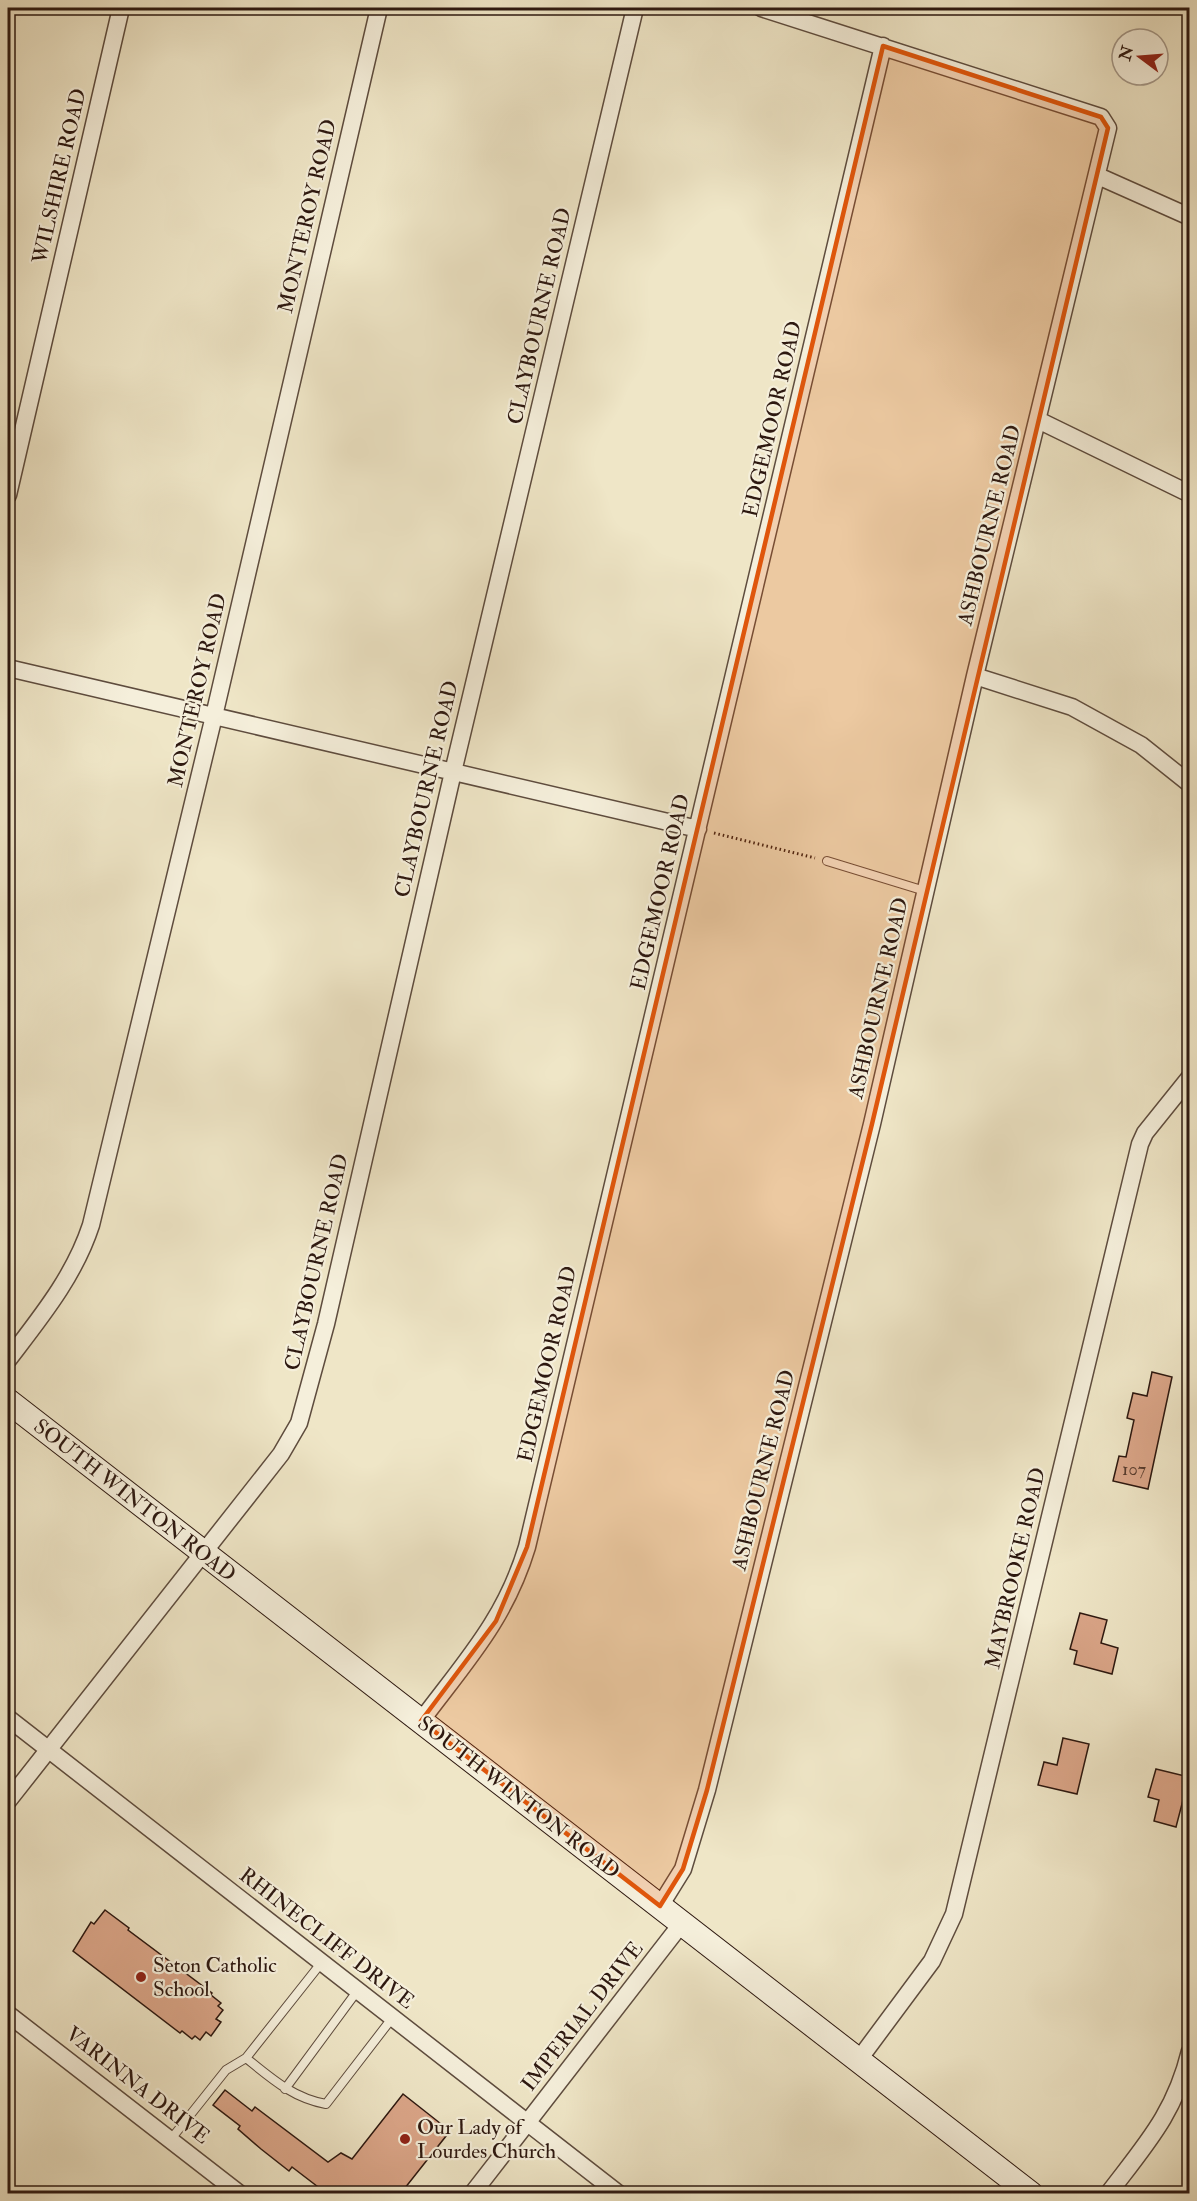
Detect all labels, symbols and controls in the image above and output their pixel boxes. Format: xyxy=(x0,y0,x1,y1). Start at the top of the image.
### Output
north arrow xyxy=(1110,27,1170,87)
text: N xyxy=(1115,43,1138,64)
street label: WILSHIRE ROAD xyxy=(26,86,93,267)
street label: MONTEROY ROAD xyxy=(272,116,343,316)
street label: CLAYBOURNE ROAD xyxy=(501,205,578,427)
street label: EDGEMOOR ROAD xyxy=(737,318,808,520)
street label: ASHBOURNE ROAD xyxy=(951,422,1027,629)
street label: MONTEROY ROAD xyxy=(162,590,233,790)
street label: CLAYBOURNE ROAD xyxy=(388,678,465,900)
street label: EDGEMOOR ROAD xyxy=(625,791,696,993)
street label: ASHBOURNE ROAD xyxy=(842,895,915,1102)
street label: CLAYBOURNE ROAD xyxy=(278,1151,355,1373)
street label: EDGEMOOR ROAD xyxy=(512,1263,583,1465)
street label: ASHBOURNE ROAD xyxy=(725,1367,801,1574)
street label: SOUTH WINTON ROAD xyxy=(28,1413,241,1588)
house number: 107 xyxy=(1122,1458,1146,1481)
street label: MAYBROOKE ROAD xyxy=(979,1465,1052,1671)
street label: SOUTH WINTON ROAD xyxy=(412,1710,625,1885)
street label: RHINECLIFF DRIVE xyxy=(234,1862,420,2015)
street label: IMPERIAL DRIVE xyxy=(515,1936,649,2097)
place label: Seton Catholic School xyxy=(153,1952,277,2003)
marker: Seton Catholic School xyxy=(134,1970,148,1984)
street label: VARINNA DRIVE xyxy=(60,2021,215,2150)
place label: Our Lady of Lourdes Church xyxy=(417,2114,556,2165)
marker: Our Lady of Lourdes Church xyxy=(398,2132,412,2146)

